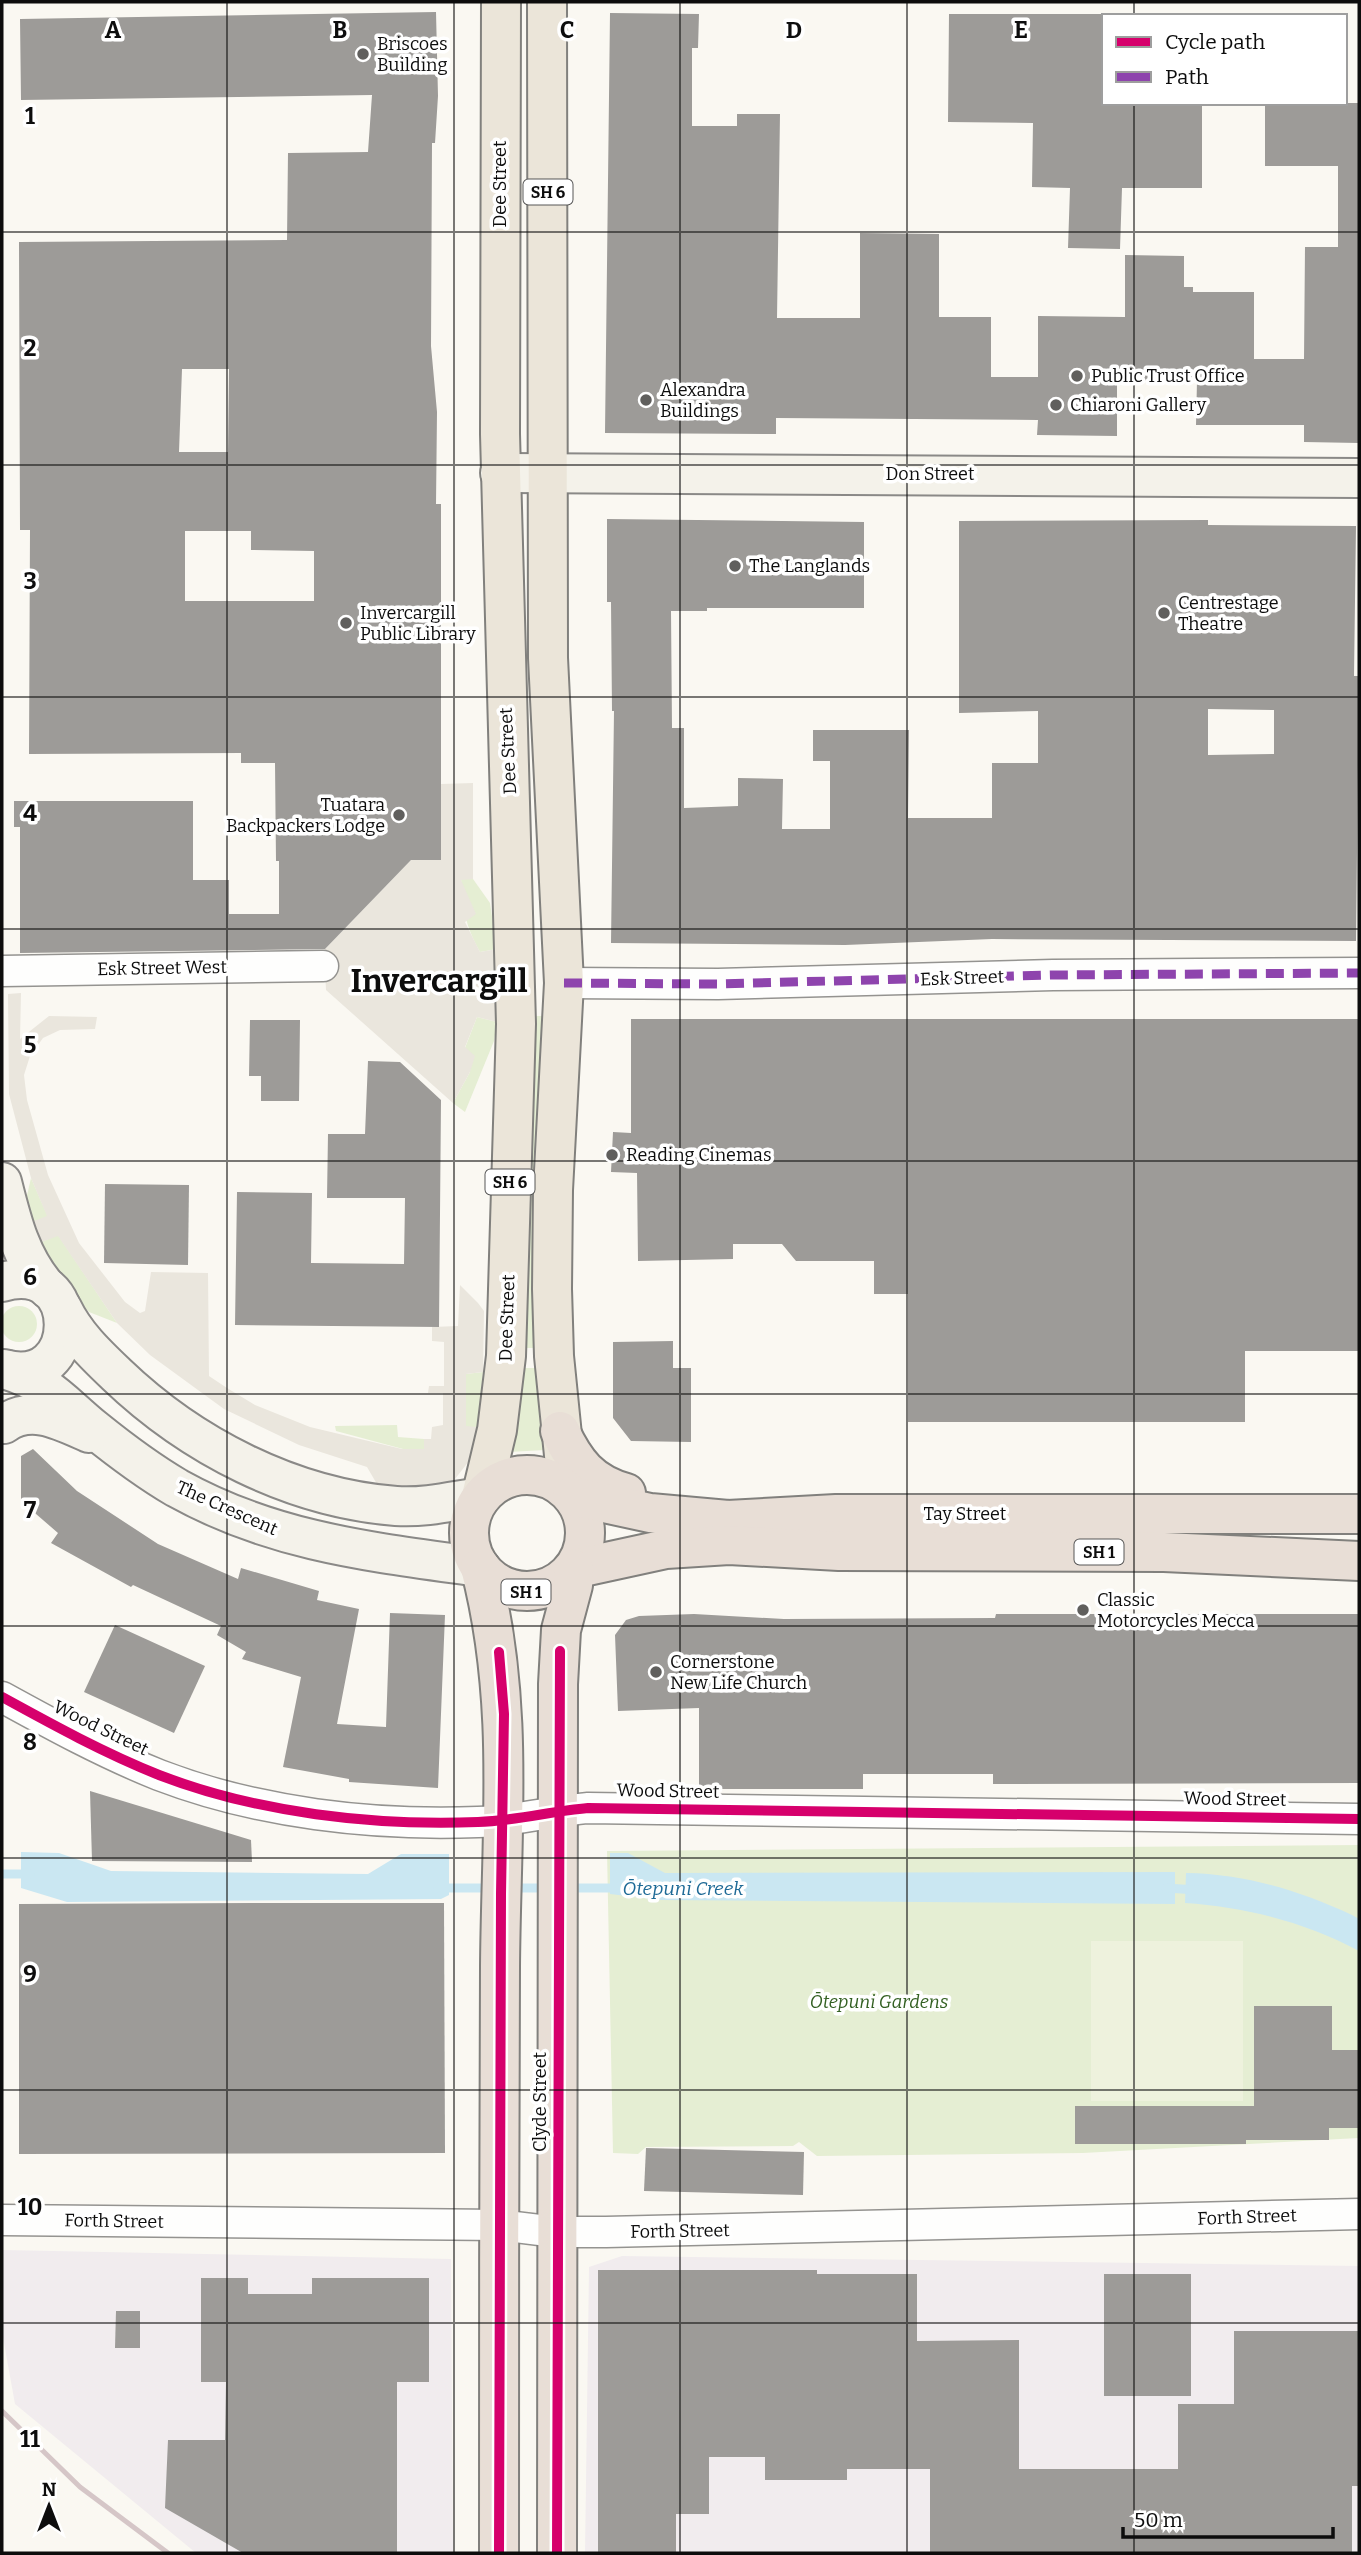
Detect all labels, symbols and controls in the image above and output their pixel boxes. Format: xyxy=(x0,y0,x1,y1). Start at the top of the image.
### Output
legend xyxy=(1102,14,1347,105)
text: A xyxy=(105,16,122,44)
text: B xyxy=(333,16,347,44)
text: C xyxy=(560,16,574,44)
text: D xyxy=(786,16,802,44)
text: E xyxy=(1014,16,1028,44)
text: Cycle path xyxy=(1165,29,1265,55)
place label: Briscoes Building xyxy=(377,33,448,76)
marker: Briscoes Building xyxy=(355,46,371,62)
text: Path xyxy=(1165,64,1209,90)
text: 1 xyxy=(25,102,35,130)
street label: Dee Street xyxy=(489,140,511,227)
road number: SH 6 xyxy=(524,180,572,204)
text: 2 xyxy=(24,334,37,362)
place label: Public Trust Office xyxy=(1091,365,1245,387)
marker: Public Trust Office xyxy=(1069,368,1085,384)
place label: Alexandra Buildings xyxy=(660,379,746,422)
marker: Alexandra Buildings xyxy=(638,392,654,408)
place label: Chiaroni Gallery xyxy=(1070,394,1207,416)
marker: Chiaroni Gallery xyxy=(1048,397,1064,413)
street label: Don Street xyxy=(886,463,975,485)
place label: The Langlands xyxy=(749,555,870,577)
marker: The Langlands xyxy=(727,558,743,574)
text: 3 xyxy=(23,567,37,595)
place label: Centrestage Theatre xyxy=(1178,592,1279,635)
place label: Invercargill Public Library xyxy=(360,602,476,645)
marker: Centrestage Theatre xyxy=(1156,605,1172,621)
marker: Invercargill Public Library xyxy=(338,615,354,631)
street label: Dee Street xyxy=(495,707,521,795)
place label: Tuatara Backpackers Lodge xyxy=(226,794,385,837)
text: 4 xyxy=(23,799,37,827)
marker: Tuatara Backpackers Lodge xyxy=(391,807,407,823)
street label: Esk Street West xyxy=(97,956,228,980)
district label: Invercargill xyxy=(350,962,528,1000)
street label: Esk Street xyxy=(920,966,1005,990)
text: 5 xyxy=(24,1031,36,1059)
place label: Reading Cinemas xyxy=(626,1144,772,1166)
marker: Reading Cinemas xyxy=(604,1147,620,1163)
road number: SH 6 xyxy=(486,1170,534,1194)
text: 6 xyxy=(23,1263,37,1291)
street label: Dee Street xyxy=(494,1274,520,1362)
street label: The Crescent xyxy=(173,1476,282,1540)
text: 7 xyxy=(24,1496,37,1524)
street label: Tay Street xyxy=(924,1503,1007,1525)
road number: SH 1 xyxy=(1074,1540,1124,1564)
road number: SH 1 xyxy=(502,1580,550,1604)
place label: Classic Motorcycles Mecca xyxy=(1097,1589,1255,1632)
marker: Classic Motorcycles Mecca xyxy=(1075,1602,1091,1618)
place label: Cornerstone New Life Church xyxy=(670,1651,807,1694)
marker: Cornerstone New Life Church xyxy=(648,1664,664,1680)
street label: Wood Street xyxy=(50,1696,153,1761)
text: 8 xyxy=(23,1728,37,1756)
street label: Wood Street xyxy=(616,1779,720,1803)
street label: Wood Street xyxy=(1183,1787,1287,1811)
water label: Ōtepuni Creek xyxy=(623,1877,744,1900)
text: 9 xyxy=(23,1960,37,1988)
park label: Ōtepuni Gardens xyxy=(810,1991,949,2013)
street label: Clyde Street xyxy=(529,2051,551,2152)
text: 10 xyxy=(18,2193,42,2221)
street label: Forth Street xyxy=(1197,2204,1298,2230)
street label: Forth Street xyxy=(64,2209,164,2233)
street label: Forth Street xyxy=(630,2219,730,2243)
text: 11 xyxy=(20,2425,40,2453)
north arrow xyxy=(14,2471,84,2541)
text: N xyxy=(42,2478,57,2501)
scale bar xyxy=(1123,2496,1333,2540)
text: 50 m xyxy=(1134,2507,1183,2533)

